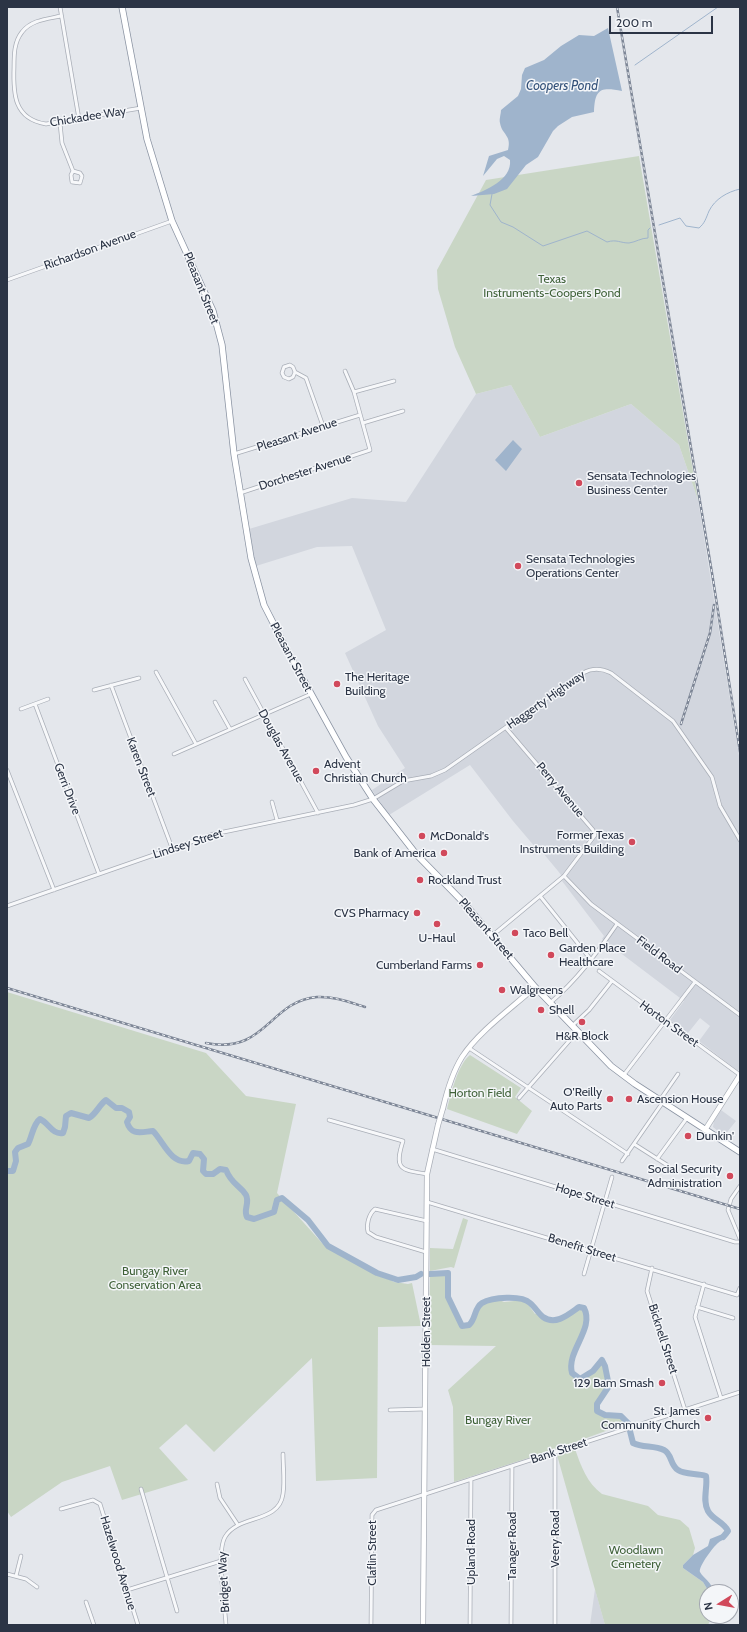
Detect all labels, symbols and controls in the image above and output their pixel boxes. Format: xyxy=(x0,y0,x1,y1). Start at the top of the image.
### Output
scale bar xyxy=(611,8,715,34)
text: 200 m xyxy=(616,15,652,30)
water label: Coopers Pond xyxy=(526,78,598,94)
street label: Chickadee Way xyxy=(49,104,127,130)
street label: Richardson Avenue xyxy=(42,227,138,273)
street label: Pleasant Street xyxy=(180,250,222,326)
park label: Texas Instruments-Coopers Pond xyxy=(483,272,621,300)
street label: Pleasant Avenue xyxy=(255,415,339,455)
street label: Dorchester Avenue xyxy=(257,450,353,494)
place label: Sensata Technologies Business Center xyxy=(587,469,696,497)
marker: Sensata Technologies Business Center xyxy=(574,478,584,488)
place label: Sensata Technologies Operations Center xyxy=(526,552,635,580)
marker: Sensata Technologies Operations Center xyxy=(513,561,523,571)
street label: Pleasant Street xyxy=(267,620,315,694)
street label: Haggerty Highway xyxy=(504,668,588,732)
place label: The Heritage Building xyxy=(345,670,409,698)
marker: The Heritage Building xyxy=(332,679,342,689)
street label: Douglas Avenue xyxy=(255,707,307,785)
street label: Karen Street xyxy=(123,735,159,799)
place label: Advent Christian Church xyxy=(324,757,407,785)
street label: Perry Avenue xyxy=(533,760,587,820)
street label: Gerri Drive xyxy=(51,761,83,817)
marker: Advent Christian Church xyxy=(311,766,321,776)
street label: Lindsey Street xyxy=(151,826,225,862)
place label: Former Texas Instruments Building xyxy=(520,828,624,856)
place label: McDonald's xyxy=(430,829,489,843)
marker: McDonald's xyxy=(417,831,427,841)
marker: Former Texas Instruments Building xyxy=(627,837,637,847)
place label: Bank of America xyxy=(353,846,436,860)
marker: Bank of America xyxy=(439,848,449,858)
place label: Rockland Trust xyxy=(428,873,502,887)
marker: Rockland Trust xyxy=(415,875,425,885)
street label: Pleasant Street xyxy=(456,895,516,963)
place label: CVS Pharmacy xyxy=(334,906,409,920)
marker: CVS Pharmacy xyxy=(412,908,422,918)
marker: U-Haul xyxy=(432,919,442,929)
place label: Taco Bell xyxy=(523,926,568,940)
marker: Taco Bell xyxy=(510,928,520,938)
place label: U-Haul xyxy=(418,931,456,945)
street label: Field Road xyxy=(633,933,685,977)
place label: Garden Place Healthcare xyxy=(559,941,626,969)
marker: Garden Place Healthcare xyxy=(546,950,556,960)
place label: Cumberland Farms xyxy=(376,958,472,972)
marker: Cumberland Farms xyxy=(475,960,485,970)
place label: Walgreens xyxy=(510,983,563,997)
marker: Walgreens xyxy=(497,985,507,995)
street label: Horton Street xyxy=(637,998,701,1050)
place label: Shell xyxy=(549,1003,574,1017)
marker: Shell xyxy=(536,1005,546,1015)
marker: H&R Block xyxy=(577,1017,587,1027)
place label: H&R Block xyxy=(555,1029,609,1043)
place label: O'Reilly Auto Parts xyxy=(550,1085,602,1113)
park label: Horton Field xyxy=(448,1086,512,1100)
place label: Ascension House xyxy=(637,1092,723,1106)
marker: O'Reilly Auto Parts xyxy=(605,1094,615,1104)
marker: Ascension House xyxy=(624,1094,634,1104)
place label: Dunkin' xyxy=(696,1129,734,1143)
marker: Dunkin' xyxy=(683,1131,693,1141)
place label: Social Security Administration xyxy=(648,1162,722,1190)
marker: Social Security Administration xyxy=(725,1171,735,1181)
street label: Hope Street xyxy=(554,1180,616,1212)
street label: Benefit Street xyxy=(546,1231,618,1265)
park label: Bungay River Conservation Area xyxy=(109,1264,201,1292)
street label: Holden Street xyxy=(419,1297,433,1367)
street label: Bicknell Street xyxy=(645,1302,681,1376)
place label: 129 Bam Smash xyxy=(573,1376,654,1390)
marker: 129 Bam Smash xyxy=(657,1378,667,1388)
place label: St. James Community Church xyxy=(601,1404,700,1432)
park label: Bungay River xyxy=(465,1413,531,1427)
marker: St. James Community Church xyxy=(703,1413,713,1423)
street label: Bank Street xyxy=(529,1435,589,1467)
street label: Veery Road xyxy=(548,1510,562,1568)
street label: Tanager Road xyxy=(505,1512,519,1580)
street label: Hazelwood Avenue xyxy=(97,1514,139,1612)
street label: Upland Road xyxy=(464,1519,478,1585)
street label: Claflin Street xyxy=(365,1520,379,1586)
park label: Woodlawn Cemetery xyxy=(609,1543,663,1571)
street label: Bridget Way xyxy=(215,1551,233,1613)
north arrow xyxy=(699,1584,739,1624)
text: N xyxy=(701,1601,716,1611)

